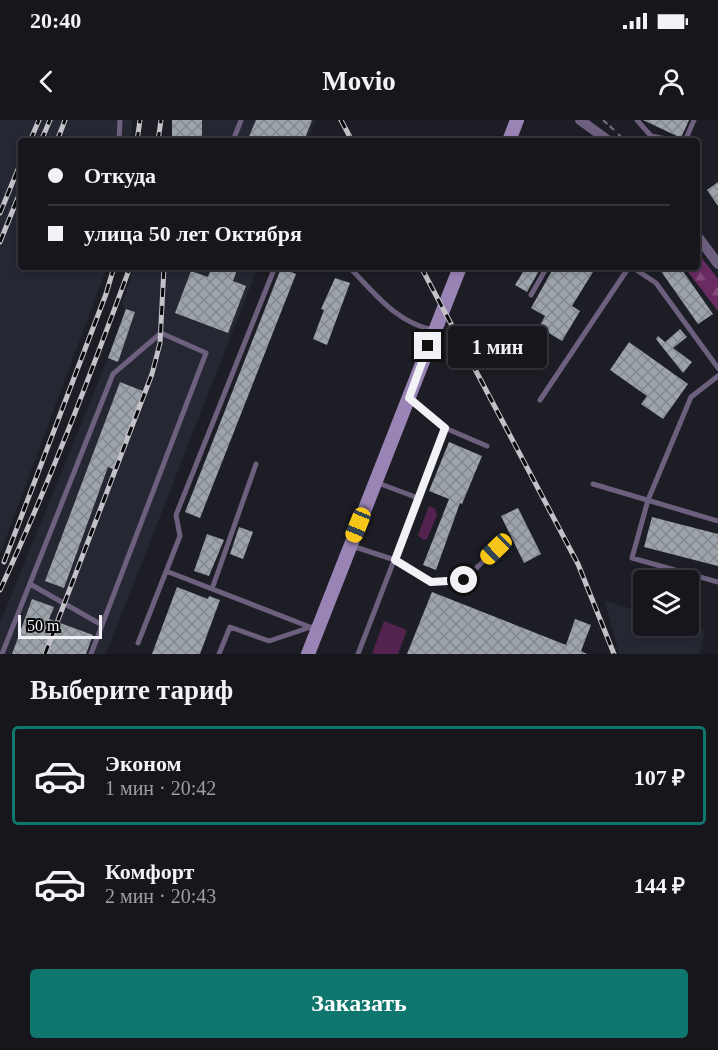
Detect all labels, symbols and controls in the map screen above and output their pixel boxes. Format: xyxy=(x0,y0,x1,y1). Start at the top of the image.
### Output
text: 20:40 xyxy=(30,8,81,33)
icon: back xyxy=(30,65,63,98)
icon: person xyxy=(655,65,688,98)
text: Movio xyxy=(322,66,396,96)
text: Откуда xyxy=(84,163,156,188)
text: улица 50 лет Октября xyxy=(84,221,302,246)
callout: 1 мин xyxy=(449,325,548,367)
route end xyxy=(414,332,441,359)
text: 1 мин xyxy=(472,336,523,358)
car xyxy=(343,505,373,545)
car xyxy=(477,530,515,568)
route start xyxy=(450,566,477,593)
map controls xyxy=(633,570,699,636)
button: layers xyxy=(633,570,699,636)
scale bar xyxy=(18,612,102,640)
text: 50 m xyxy=(27,617,59,634)
text: Выберите тариф xyxy=(30,675,233,705)
icon: car xyxy=(33,749,87,803)
text: Эконом xyxy=(105,751,182,776)
text: 107 ₽ xyxy=(634,765,685,790)
text: 1 мин · 20:42 xyxy=(105,777,216,799)
icon: car xyxy=(33,857,87,911)
text: Комфорт xyxy=(105,859,194,884)
text: 144 ₽ xyxy=(634,873,685,898)
text: 2 мин · 20:43 xyxy=(105,885,216,907)
button: Заказать xyxy=(30,969,688,1038)

